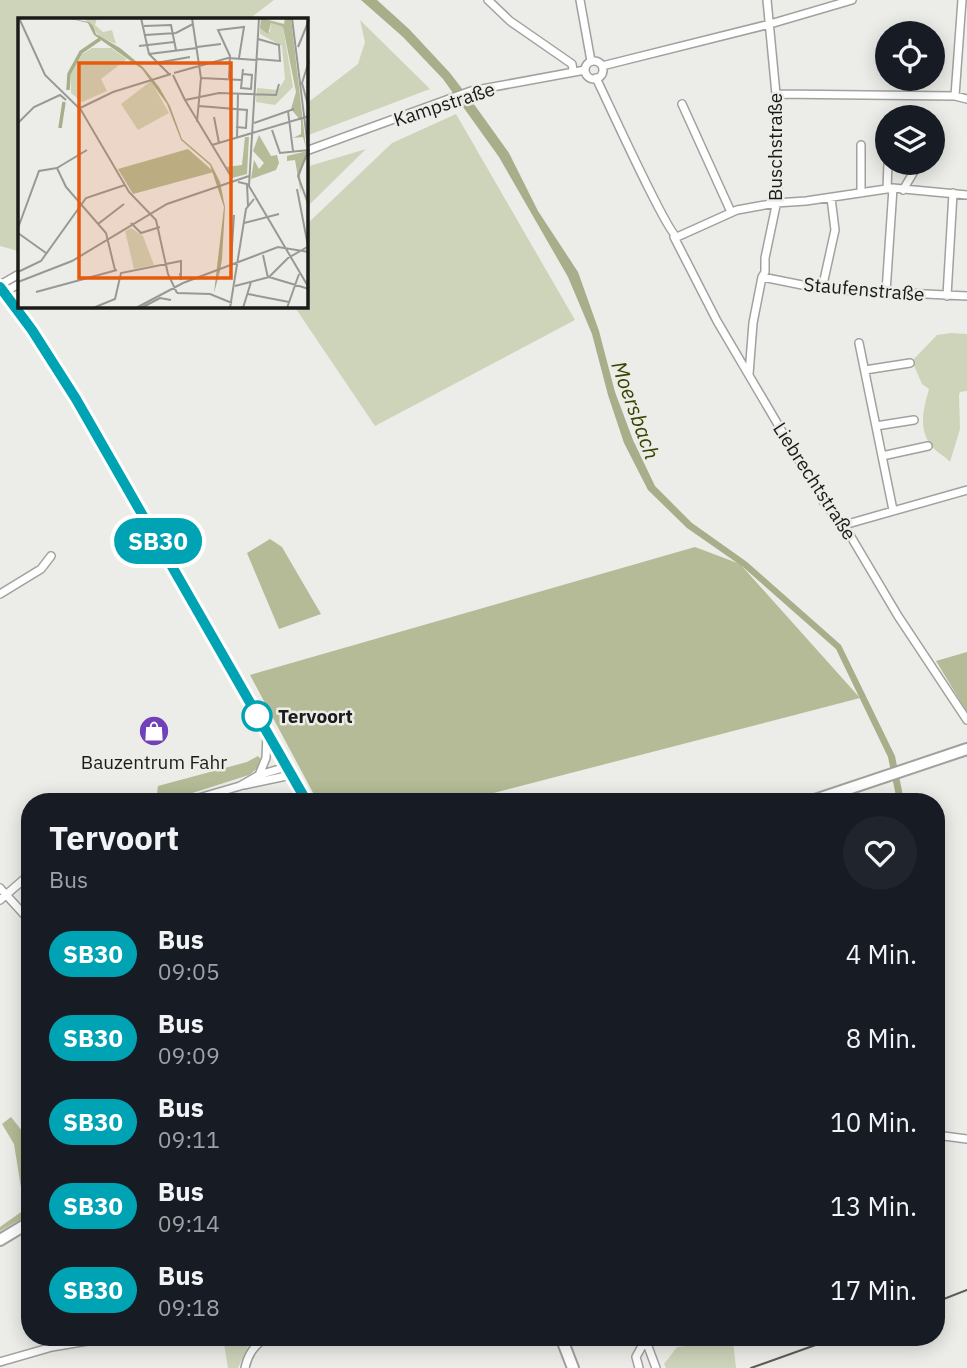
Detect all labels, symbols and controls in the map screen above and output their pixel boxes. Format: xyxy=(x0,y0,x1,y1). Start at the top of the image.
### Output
inset map xyxy=(18,18,308,308)
map controls xyxy=(875,21,945,175)
button: locate xyxy=(875,21,945,91)
street label: Kampstraße xyxy=(390,76,498,132)
street label: Buschstraße xyxy=(763,93,787,201)
button: layers xyxy=(875,105,945,175)
street label: Staufenstraße xyxy=(802,272,926,306)
water label: Moersbach xyxy=(605,357,667,463)
street label: Liebrechtstraße xyxy=(768,418,862,544)
line badge: SB30 xyxy=(109,518,207,564)
text: SB30 xyxy=(128,525,188,557)
marker: Tervoort xyxy=(242,701,272,731)
place label: Tervoort xyxy=(278,704,353,728)
shop icon: Bauzentrum Fahr xyxy=(137,714,171,748)
place label: Bauzentrum Fahr xyxy=(81,750,227,774)
text: Tervoort xyxy=(49,816,179,859)
button: heart xyxy=(843,816,917,890)
text: Bus xyxy=(49,864,88,894)
text: Bus xyxy=(158,922,204,956)
text: 4 Min. xyxy=(846,937,917,971)
text: SB30 xyxy=(63,938,123,970)
text: 09:05 xyxy=(158,956,220,986)
text: Bus xyxy=(158,1006,204,1040)
text: 8 Min. xyxy=(846,1021,917,1055)
text: SB30 xyxy=(63,1022,123,1054)
text: 09:09 xyxy=(158,1040,220,1070)
text: Bus xyxy=(158,1090,204,1124)
text: 10 Min. xyxy=(830,1105,917,1139)
text: SB30 xyxy=(63,1106,123,1138)
text: 09:11 xyxy=(158,1124,220,1154)
text: Bus xyxy=(158,1174,204,1208)
text: 13 Min. xyxy=(830,1189,917,1223)
text: SB30 xyxy=(63,1190,123,1222)
text: 09:14 xyxy=(158,1208,220,1238)
text: Bus xyxy=(158,1258,204,1292)
text: 17 Min. xyxy=(830,1273,917,1307)
text: SB30 xyxy=(63,1274,123,1306)
text: 09:18 xyxy=(158,1292,220,1322)

